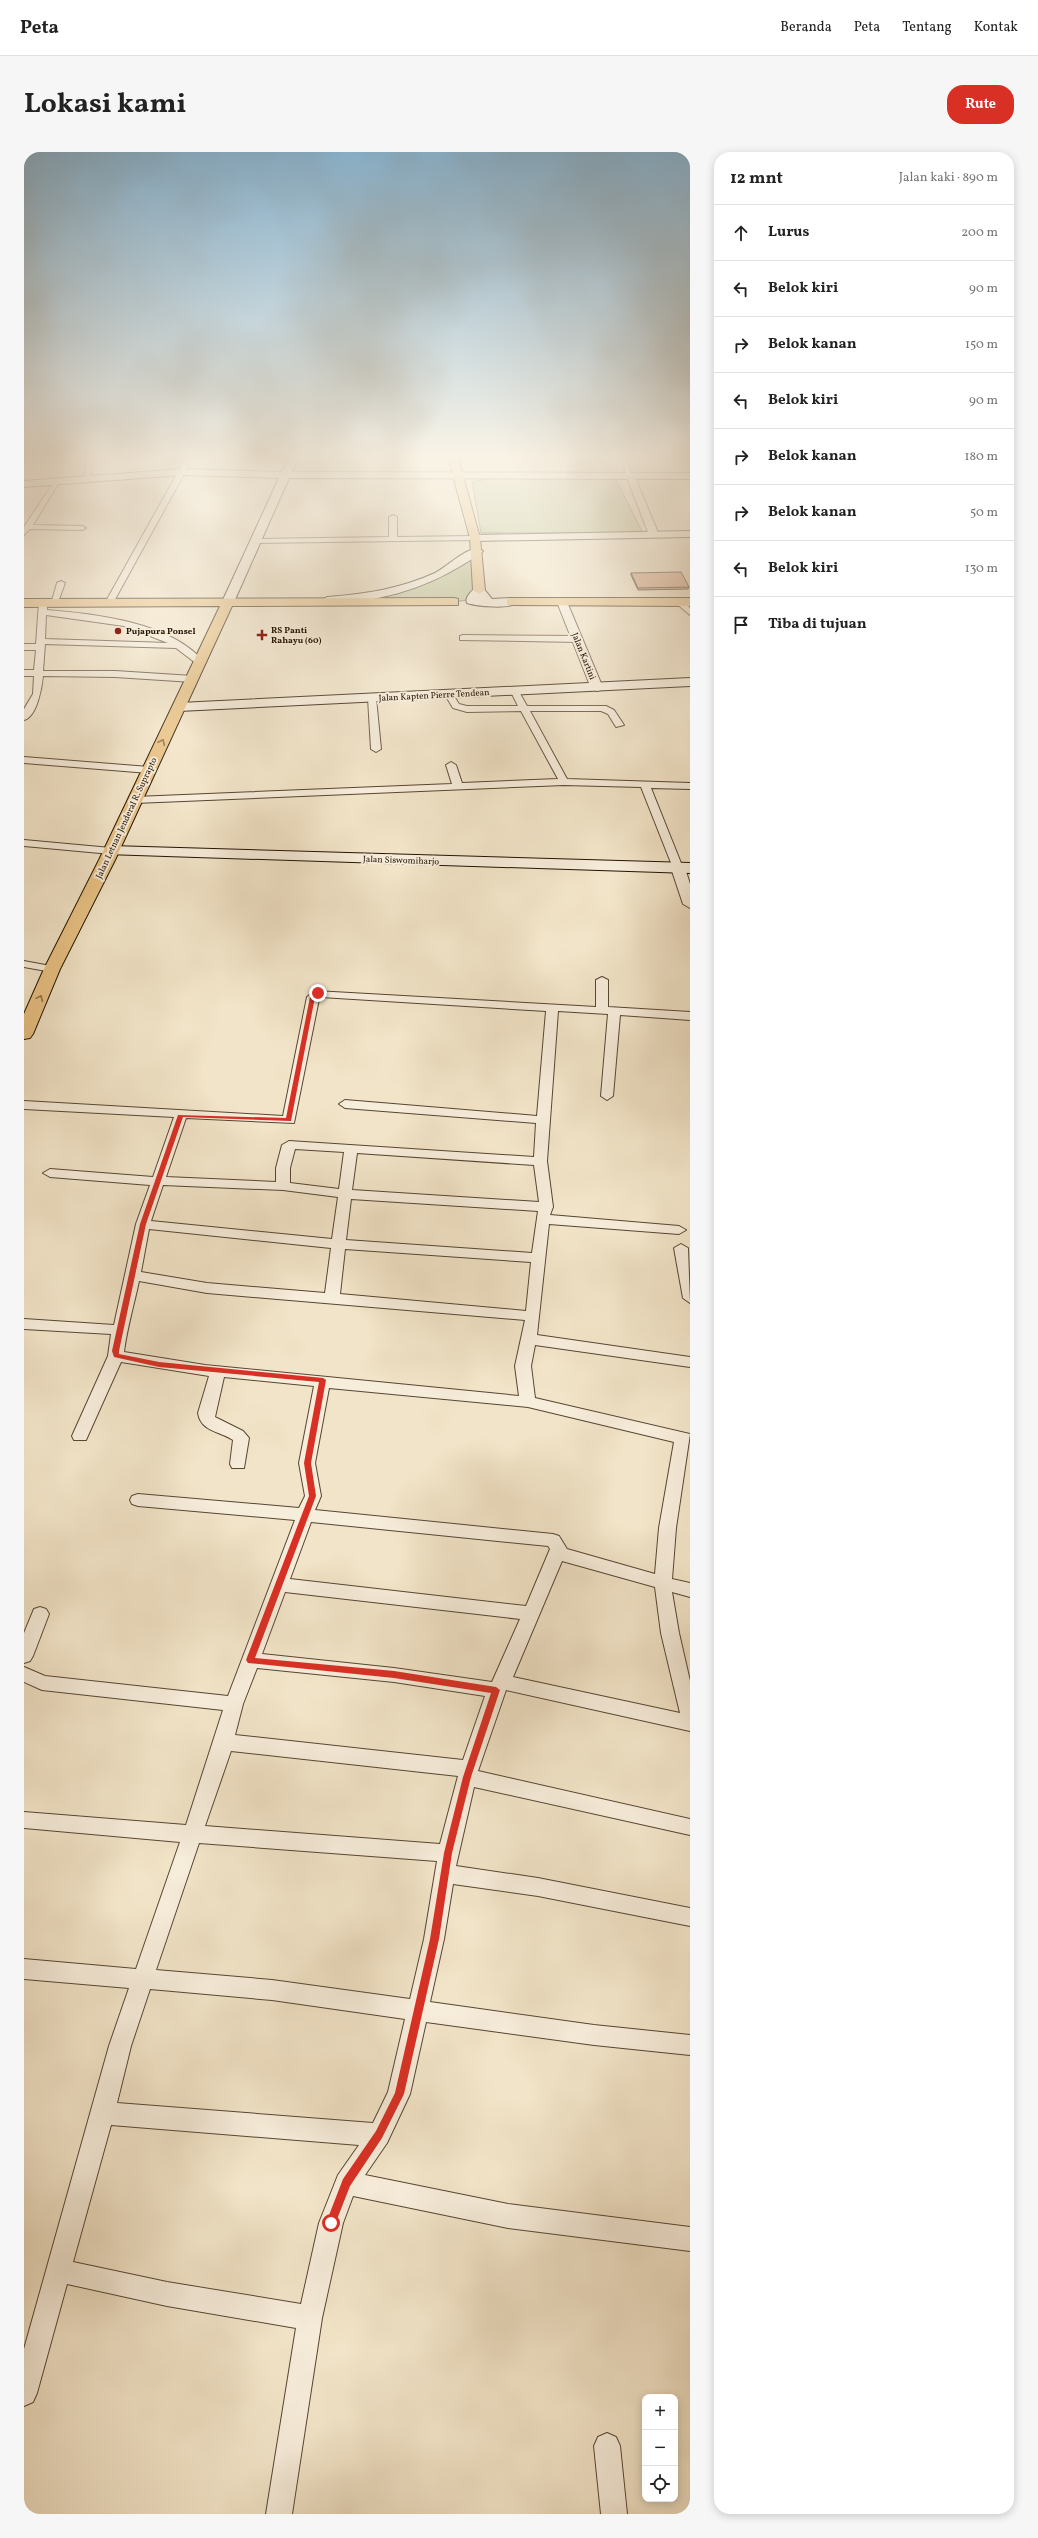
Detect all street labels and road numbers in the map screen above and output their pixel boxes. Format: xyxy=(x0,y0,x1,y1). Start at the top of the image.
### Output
street label: Jalan Kartini xyxy=(568,631,599,682)
street label: Jalan Kapten Pierre Tendean xyxy=(378,686,490,705)
street label: Jalan Letnan Jenderal R. Suprapto xyxy=(93,755,160,881)
street label: Jalan Siswomiharjo xyxy=(363,853,440,868)

